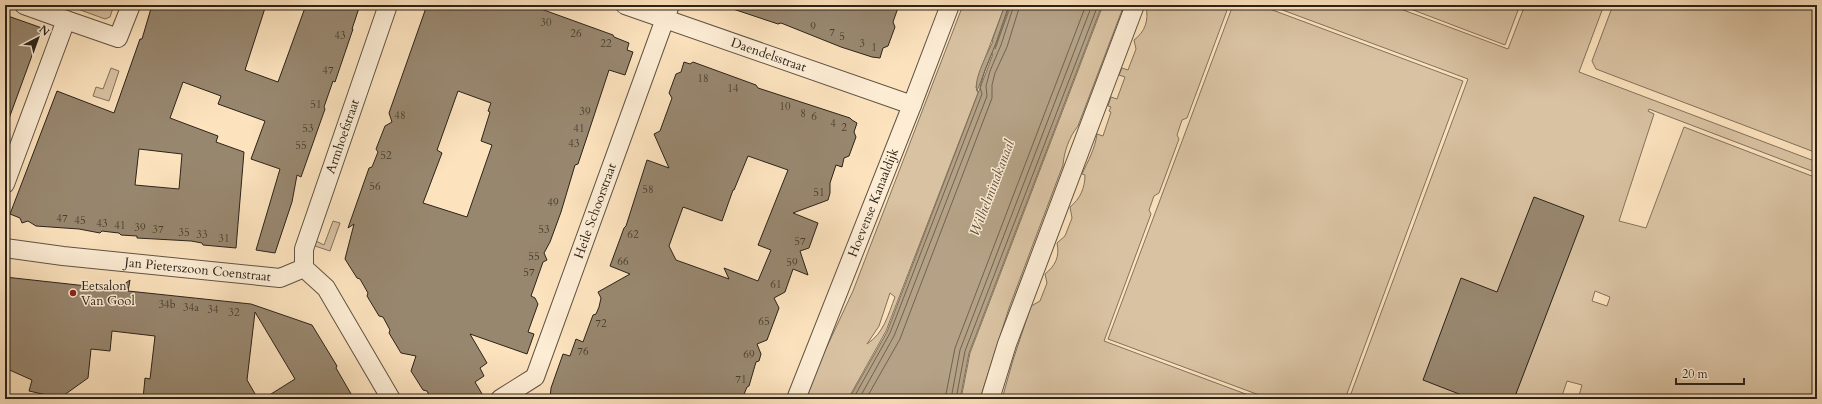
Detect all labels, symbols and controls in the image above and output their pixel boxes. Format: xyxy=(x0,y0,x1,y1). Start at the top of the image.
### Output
house number: 30 xyxy=(540,15,552,30)
north arrow xyxy=(18,18,58,58)
house number: 9 xyxy=(810,19,816,34)
text: N xyxy=(36,22,53,40)
house number: 7 xyxy=(829,25,835,40)
house number: 26 xyxy=(570,26,582,41)
house number: 43 xyxy=(334,28,346,43)
house number: 5 xyxy=(839,29,845,44)
street label: Daendelsstraat xyxy=(728,34,809,76)
house number: 22 xyxy=(600,36,612,51)
house number: 3 xyxy=(859,36,865,51)
house number: 1 xyxy=(871,40,877,55)
house number: 47 xyxy=(322,63,334,78)
house number: 18 xyxy=(697,71,709,86)
house number: 14 xyxy=(727,81,739,96)
house number: 51 xyxy=(310,97,322,112)
street label: Armhoefstraat xyxy=(322,97,364,176)
house number: 10 xyxy=(779,99,791,114)
house number: 39 xyxy=(579,104,591,119)
house number: 8 xyxy=(800,106,806,121)
house number: 48 xyxy=(394,108,406,123)
house number: 6 xyxy=(811,109,817,124)
house number: 4 xyxy=(830,116,836,131)
house number: 2 xyxy=(841,120,847,135)
house number: 53 xyxy=(302,121,314,136)
house number: 41 xyxy=(573,121,585,136)
house number: 43 xyxy=(568,136,580,151)
water label: Wilhelminakanaal xyxy=(965,136,1019,239)
house number: 55 xyxy=(295,138,307,153)
street label: Hoevense Kanaaldijk xyxy=(844,145,903,260)
house number: 52 xyxy=(380,148,392,163)
street label: Heile Schoorstraat xyxy=(570,161,621,261)
house number: 56 xyxy=(369,179,381,194)
house number: 58 xyxy=(642,182,654,197)
house number: 51 xyxy=(813,185,825,200)
house number: 49 xyxy=(547,195,559,210)
house number: 47 xyxy=(56,211,68,226)
house number: 45 xyxy=(74,213,86,228)
house number: 43 xyxy=(96,216,108,231)
house number: 41 xyxy=(114,218,126,233)
house number: 39 xyxy=(134,220,146,235)
house number: 37 xyxy=(152,222,164,237)
house number: 53 xyxy=(538,222,550,237)
house number: 35 xyxy=(178,225,190,240)
house number: 33 xyxy=(196,227,208,242)
house number: 62 xyxy=(627,227,639,242)
house number: 31 xyxy=(218,231,230,246)
house number: 57 xyxy=(794,234,806,249)
house number: 55 xyxy=(528,249,540,264)
street label: Jan Pieterszoon Coenstraat xyxy=(122,253,272,286)
house number: 66 xyxy=(617,254,629,269)
house number: 59 xyxy=(786,255,798,270)
house number: 57 xyxy=(523,265,535,280)
place label: Eetsalon Van Gool xyxy=(81,277,135,310)
house number: 61 xyxy=(770,277,782,292)
marker: Eetsalon Van Gool xyxy=(68,288,78,298)
house number: 34b xyxy=(158,297,176,312)
house number: 34a xyxy=(183,300,199,315)
house number: 34 xyxy=(207,302,219,317)
house number: 32 xyxy=(228,305,240,320)
house number: 65 xyxy=(758,314,770,329)
house number: 72 xyxy=(595,316,607,331)
house number: 76 xyxy=(577,344,589,359)
house number: 69 xyxy=(743,347,755,362)
scale bar xyxy=(1676,360,1744,386)
text: 20 m xyxy=(1682,366,1709,382)
house number: 71 xyxy=(735,372,747,387)

